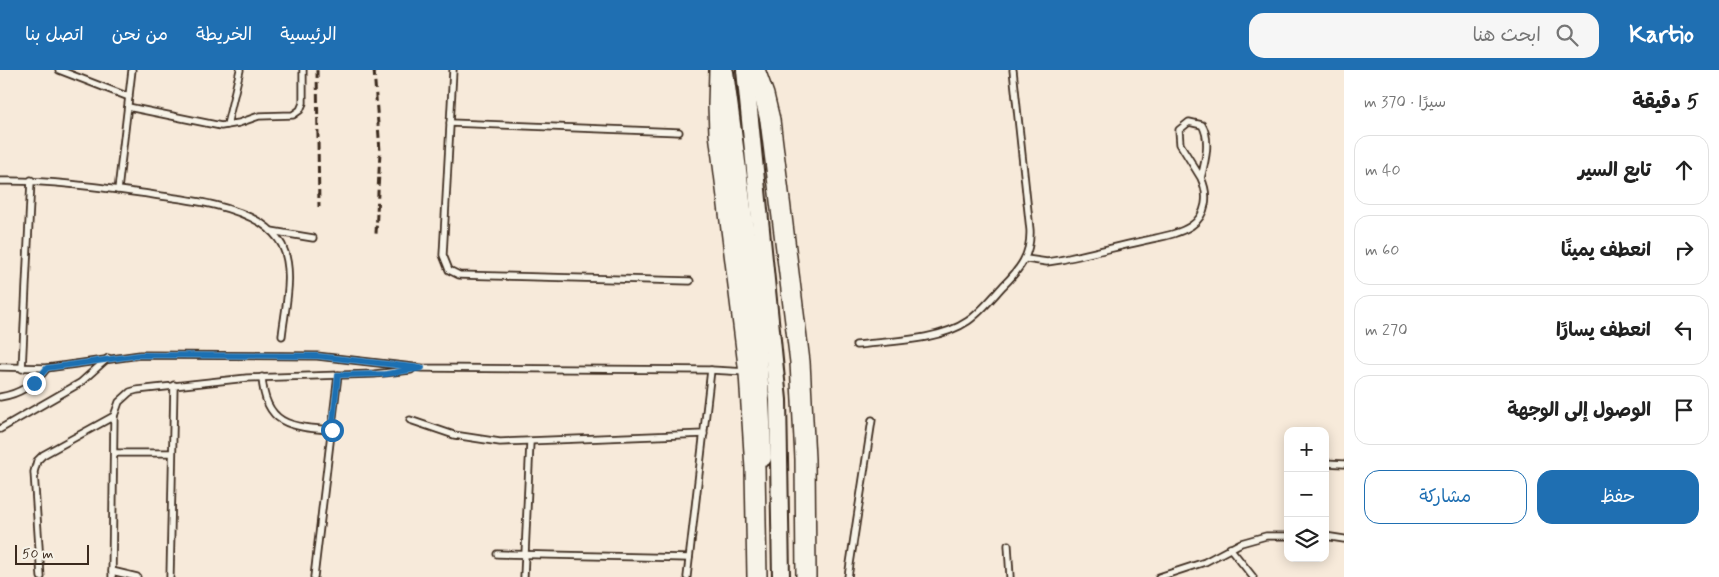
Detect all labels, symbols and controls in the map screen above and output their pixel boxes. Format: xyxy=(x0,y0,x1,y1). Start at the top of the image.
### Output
search box xyxy=(1249,13,1599,58)
text: Kartio xyxy=(1629,20,1694,51)
icon: search xyxy=(1553,21,1581,49)
text: اتصل بنا xyxy=(25,23,84,47)
text: من نحن xyxy=(112,23,168,47)
text: الخريطة xyxy=(196,23,252,47)
text: الرئيسية xyxy=(280,23,337,47)
text: ابحث هنا xyxy=(1472,23,1541,48)
text: 5 دقيقة xyxy=(1632,88,1699,116)
text: سيرًا · 370 m xyxy=(1364,92,1446,113)
icon: ahead xyxy=(1670,156,1698,184)
text: تابع السير xyxy=(1578,158,1651,183)
text: 40 m xyxy=(1365,160,1401,181)
icon: right xyxy=(1670,236,1698,264)
text: انعطف يمينًا xyxy=(1561,238,1651,263)
text: 60 m xyxy=(1365,240,1399,261)
icon: left xyxy=(1670,316,1698,344)
text: انعطف يسارًا xyxy=(1556,318,1651,343)
text: 270 m xyxy=(1365,320,1408,341)
route end xyxy=(23,372,46,395)
icon: arrive xyxy=(1670,396,1698,424)
text: الوصول إلى الوجهة xyxy=(1507,398,1651,423)
route start xyxy=(321,419,344,442)
map controls xyxy=(1284,427,1329,562)
button: + xyxy=(1284,427,1329,472)
button: مشاركة xyxy=(1364,470,1527,524)
button: حفظ xyxy=(1537,470,1699,524)
button: − xyxy=(1284,472,1329,517)
button: layers xyxy=(1284,517,1329,562)
scale bar xyxy=(15,542,89,565)
text: 50 m xyxy=(22,545,53,563)

